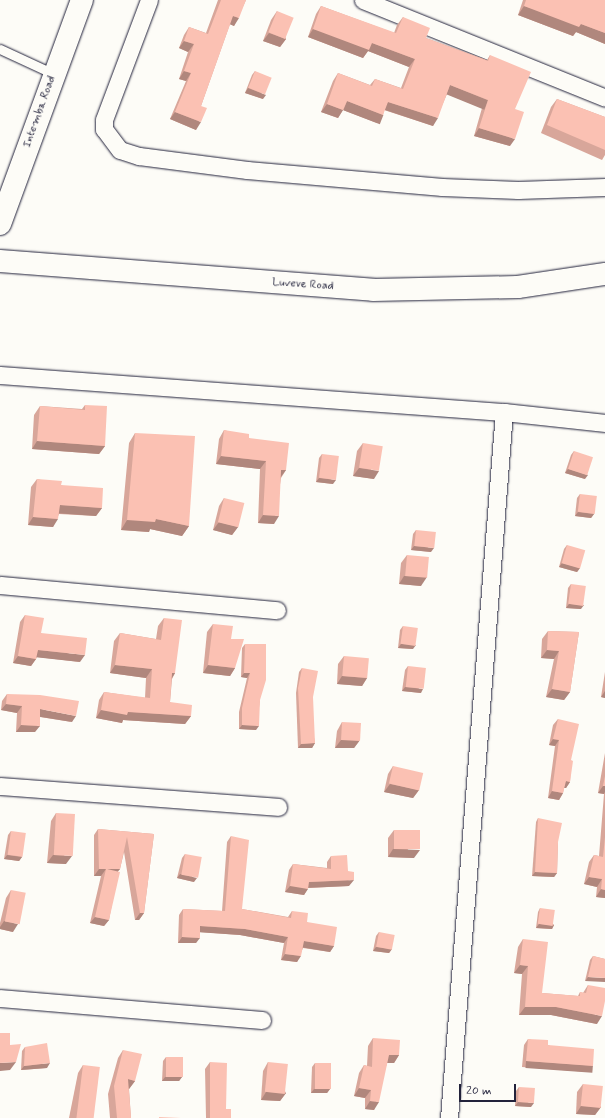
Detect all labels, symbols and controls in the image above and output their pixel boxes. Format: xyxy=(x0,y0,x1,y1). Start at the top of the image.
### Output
street label: Intemba Road xyxy=(20,74,60,150)
street label: Luveve Road xyxy=(272,276,334,294)
scale bar xyxy=(461,1076,518,1102)
text: 20 m xyxy=(466,1083,492,1099)

